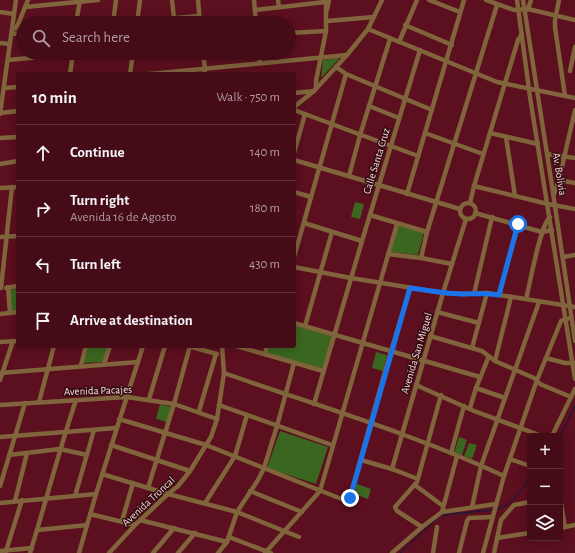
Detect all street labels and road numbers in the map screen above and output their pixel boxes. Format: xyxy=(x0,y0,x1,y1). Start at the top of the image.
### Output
street label: Calle Santa Cruz xyxy=(361,126,392,195)
street label: Av. Bolivia xyxy=(551,152,568,196)
street label: Avenida San Miguel xyxy=(399,311,434,395)
street label: Avenida Pacajes xyxy=(64,384,132,397)
street label: Avenida Troncal xyxy=(120,474,177,529)

